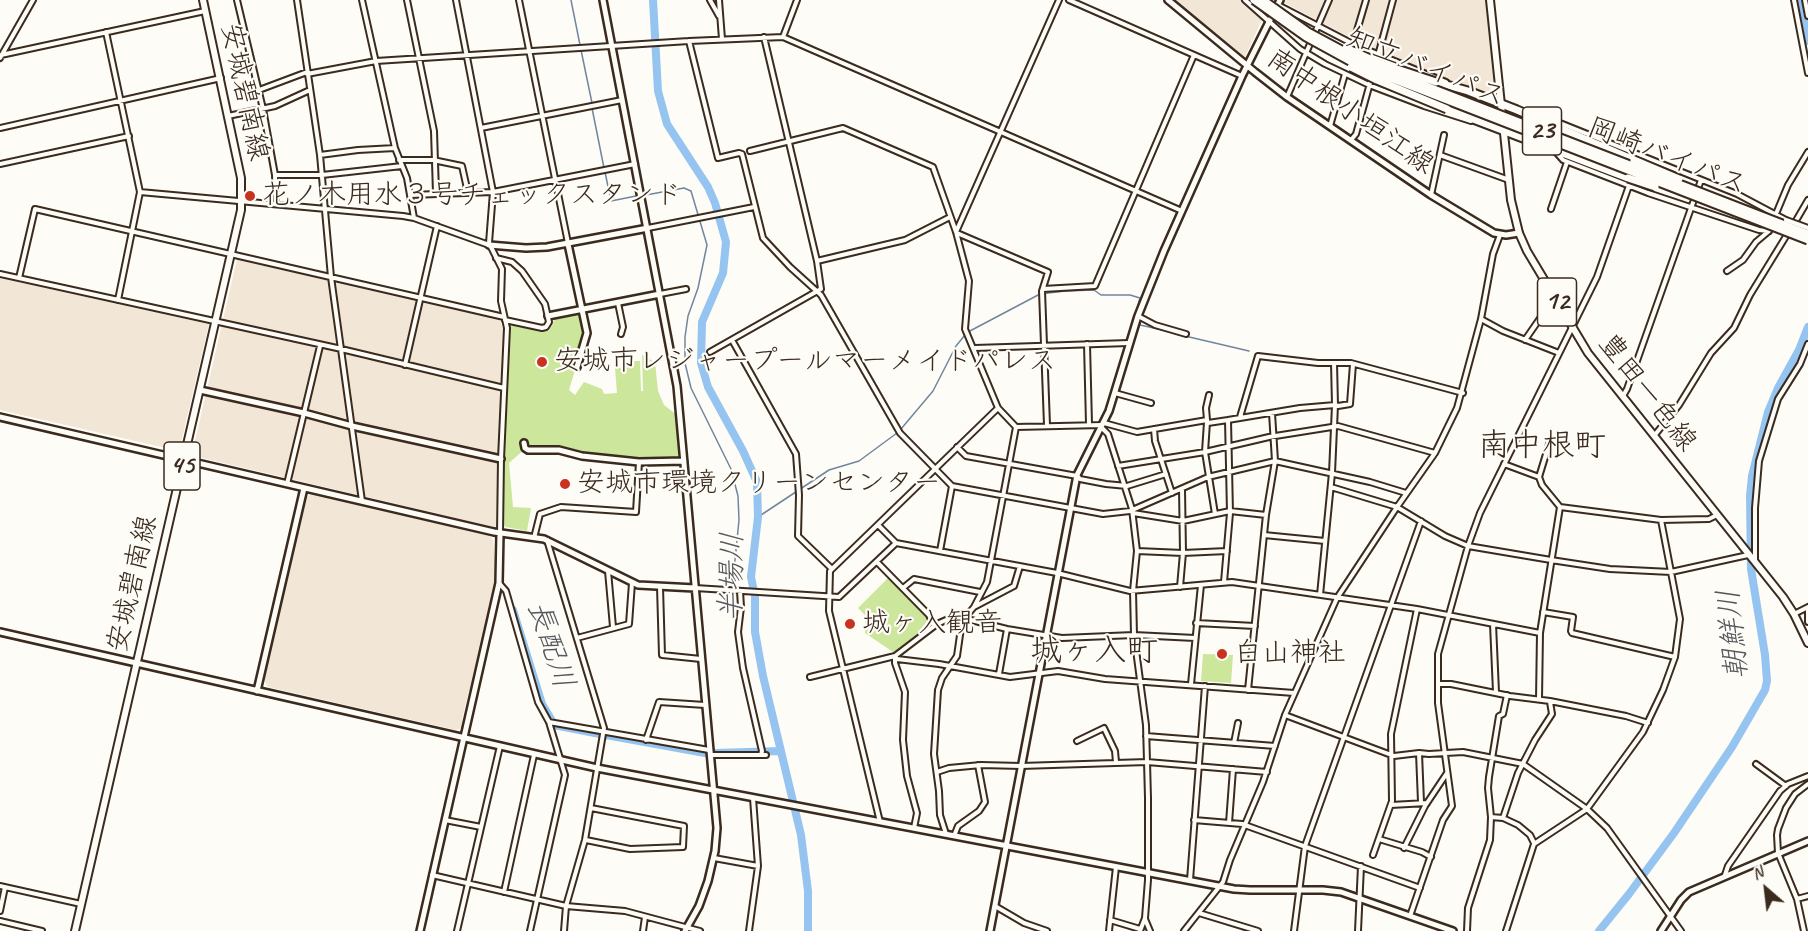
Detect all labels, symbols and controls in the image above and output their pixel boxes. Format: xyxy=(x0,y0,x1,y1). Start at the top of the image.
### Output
street label: 安城碧南線 xyxy=(213,20,275,164)
street label: 知立バイパス xyxy=(1342,21,1510,115)
street label: 南中根小垣江線 xyxy=(1260,42,1440,182)
road number: 23 xyxy=(1522,107,1562,155)
street label: 岡崎バイパス xyxy=(1583,111,1751,203)
place label: 花ノ木用水３号チェックスタンド xyxy=(262,179,682,213)
marker: 花ノ木用水３号チェックスタンド xyxy=(243,189,257,203)
road number: 12 xyxy=(1538,278,1576,326)
street label: 豊田一色線 xyxy=(1591,327,1703,459)
place label: 安城市レジャープールマーメイドパレス xyxy=(554,345,1056,379)
marker: 安城市レジャープールマーメイドパレス xyxy=(535,355,549,369)
district label: 南中根町 xyxy=(1478,428,1606,466)
road number: 45 xyxy=(164,442,200,490)
place label: 安城市環境クリーンセンター xyxy=(577,467,941,501)
marker: 安城市環境クリーンセンター xyxy=(558,477,572,491)
street label: 安城碧南線 xyxy=(101,512,165,656)
water label: 半場川 xyxy=(714,532,752,622)
water label: 朝鮮川 xyxy=(1711,587,1757,681)
water label: 長配川 xyxy=(519,597,581,693)
place label: 城ヶ入観音 xyxy=(862,607,1002,641)
marker: 城ヶ入観音 xyxy=(843,617,857,631)
district label: 城ヶ入町 xyxy=(1030,633,1158,671)
place label: 白山神社 xyxy=(1234,637,1346,671)
marker: 白山神社 xyxy=(1215,647,1229,661)
north arrow xyxy=(1736,859,1796,919)
text: N xyxy=(1748,862,1767,884)

